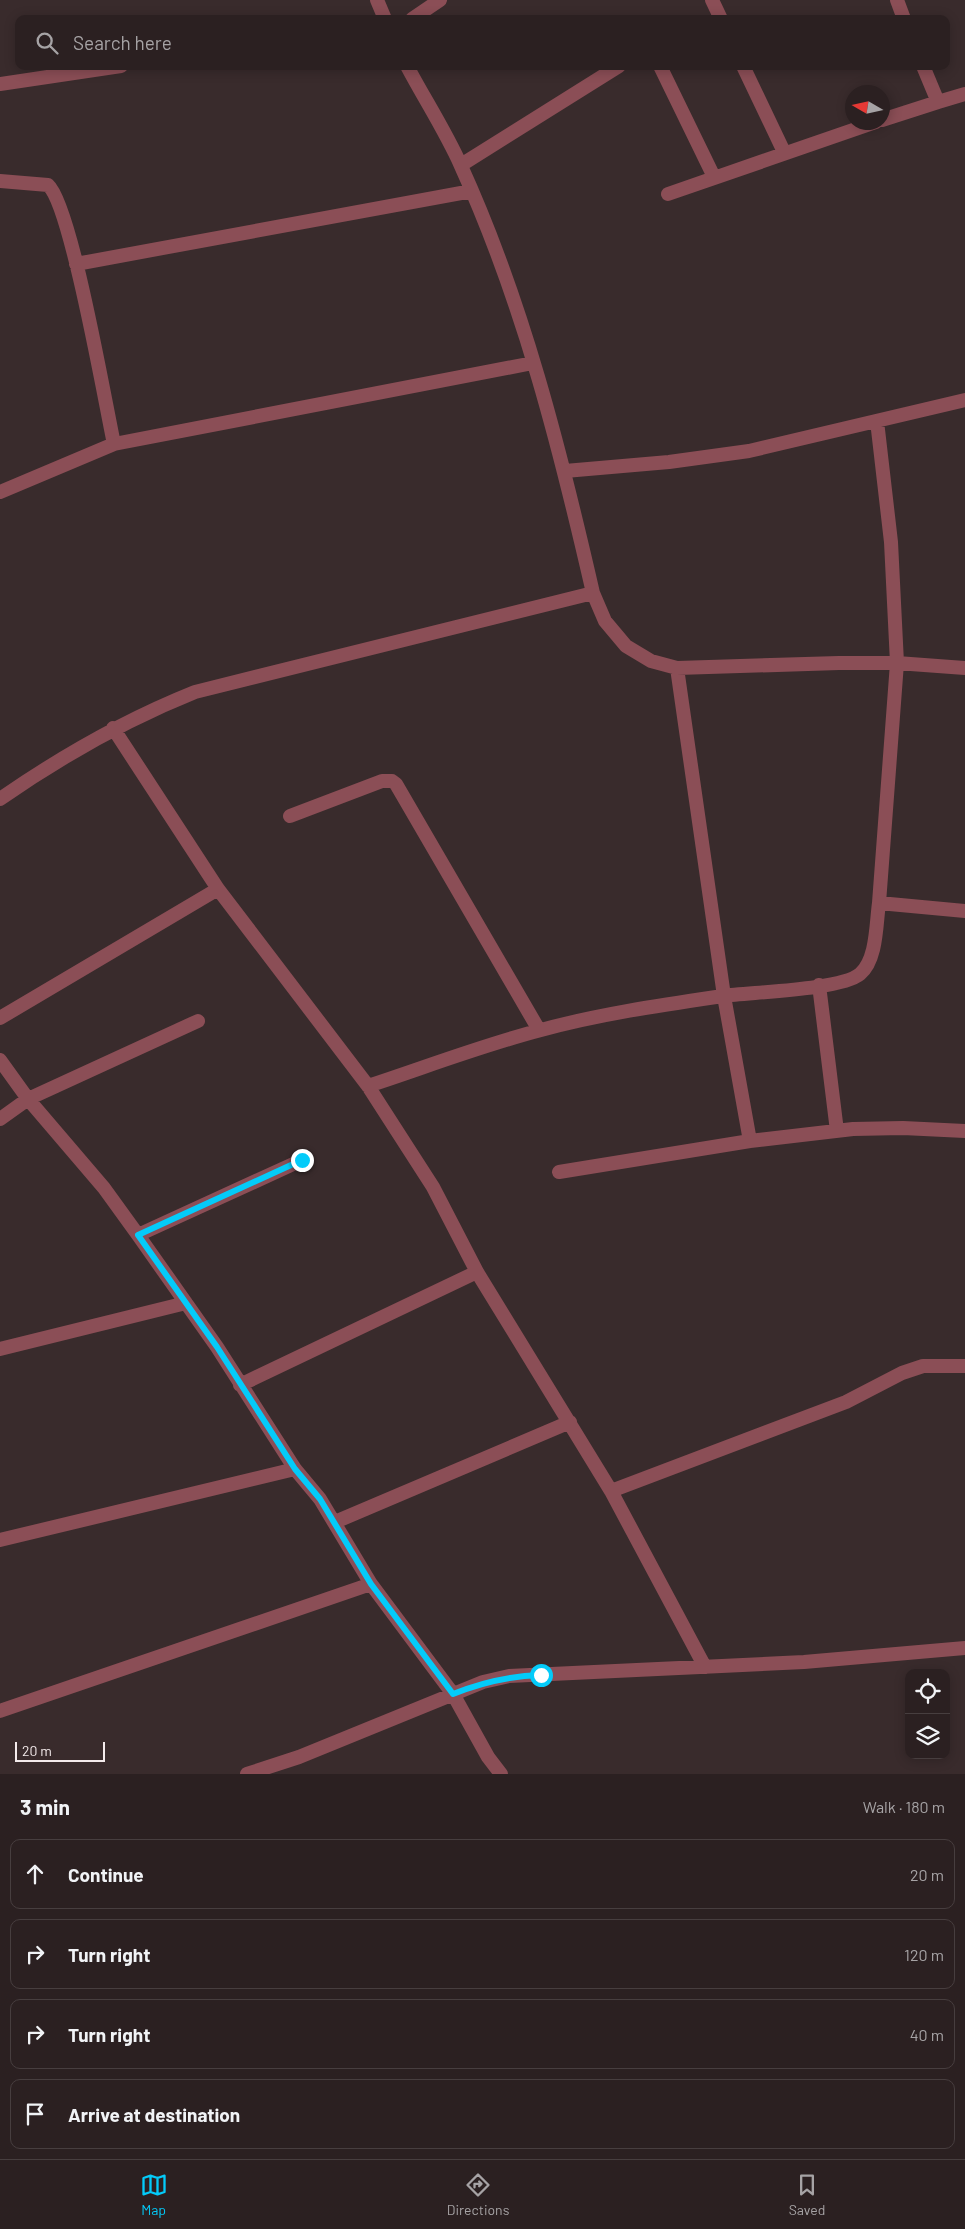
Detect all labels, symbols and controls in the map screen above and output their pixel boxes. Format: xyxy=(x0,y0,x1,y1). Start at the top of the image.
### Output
search box xyxy=(15,15,950,70)
icon: search xyxy=(33,29,61,57)
text: Search here xyxy=(73,31,172,54)
north arrow xyxy=(845,85,890,130)
route end xyxy=(291,1149,314,1172)
route start xyxy=(530,1664,553,1687)
map controls xyxy=(905,1669,950,1759)
button: locate xyxy=(905,1669,950,1714)
button: layers xyxy=(905,1714,950,1759)
scale bar xyxy=(15,1739,105,1762)
text: 20 m xyxy=(22,1742,52,1759)
text: 3 min xyxy=(20,1794,70,1819)
text: Walk · 180 m xyxy=(863,1797,945,1816)
icon: ahead xyxy=(21,1860,49,1888)
text: Continue xyxy=(68,1863,144,1886)
text: 20 m xyxy=(910,1865,944,1884)
icon: right xyxy=(21,1940,49,1968)
text: Turn right xyxy=(68,1943,150,1966)
text: 120 m xyxy=(904,1945,944,1964)
icon: right xyxy=(21,2020,49,2048)
text: Turn right xyxy=(68,2023,150,2046)
text: 40 m xyxy=(910,2025,944,2044)
icon: arrive xyxy=(21,2100,49,2128)
text: Arrive at destination xyxy=(68,2103,240,2126)
tab: Map xyxy=(140,2171,168,2218)
tab: Directions xyxy=(447,2171,509,2218)
tab: Saved xyxy=(789,2171,825,2218)

